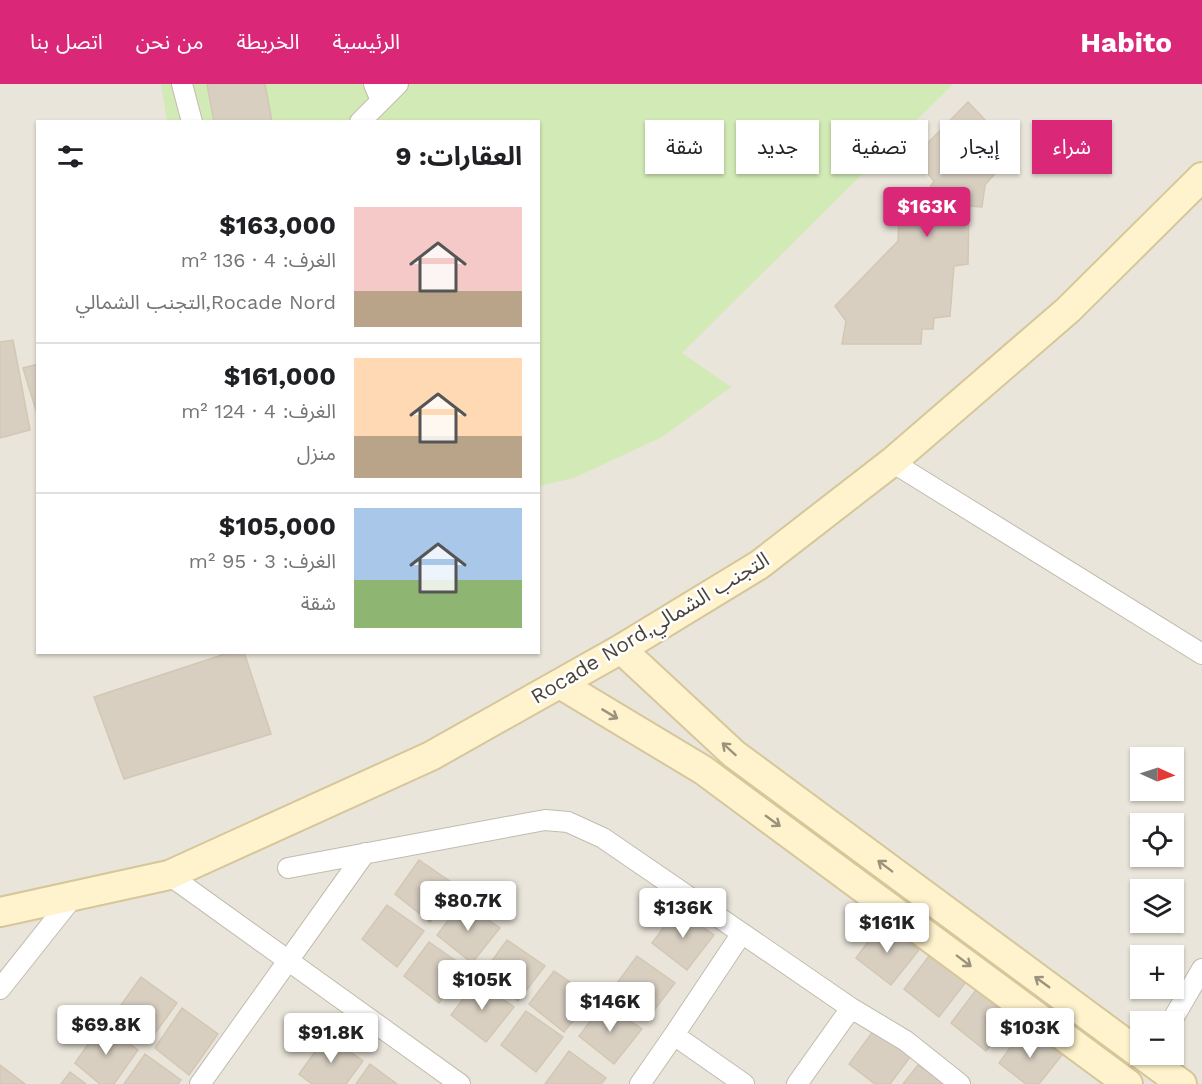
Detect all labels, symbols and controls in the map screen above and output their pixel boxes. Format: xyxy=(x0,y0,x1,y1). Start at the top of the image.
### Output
text: Habito xyxy=(1080,26,1172,59)
text: اتصل بنا xyxy=(30,29,103,54)
text: من نحن xyxy=(136,29,204,54)
text: الخريطة xyxy=(237,29,299,54)
text: الرئيسية xyxy=(332,29,400,54)
chip: شقة xyxy=(645,120,724,174)
chip: جديد xyxy=(736,120,819,174)
chip: تصفية xyxy=(831,120,928,174)
chip: إيجار xyxy=(940,120,1020,174)
chip: شراء xyxy=(1032,120,1112,174)
icon: filters xyxy=(54,140,87,173)
text: العقارات: 9 xyxy=(395,141,522,171)
pin: $163K xyxy=(885,187,969,238)
text: $163K xyxy=(897,194,957,218)
text: $163,000 xyxy=(219,210,336,240)
icon: home xyxy=(402,231,474,303)
text: الغرف: 4 · 136 m² xyxy=(181,248,336,272)
text: Rocade Nord,التجنب الشمالي xyxy=(75,290,336,314)
text: $161,000 xyxy=(224,361,336,391)
icon: home xyxy=(402,382,474,454)
text: الغرف: 4 · 124 m² xyxy=(181,399,336,423)
text: منزل xyxy=(297,441,336,465)
text: $105,000 xyxy=(219,511,336,541)
icon: home xyxy=(402,532,474,604)
street label: Rocade Nord,التجنب الشمالي xyxy=(526,546,775,712)
text: الغرف: 3 · 95 m² xyxy=(189,549,336,573)
text: شقة xyxy=(301,591,336,615)
one-way arrow xyxy=(601,708,618,720)
one-way arrow xyxy=(722,742,737,756)
north arrow xyxy=(1130,747,1184,801)
map controls xyxy=(1130,747,1184,1065)
button: locate xyxy=(1130,813,1184,867)
one-way arrow xyxy=(765,815,781,827)
one-way arrow xyxy=(877,860,893,873)
button: layers xyxy=(1130,879,1184,933)
pin: $80.7K xyxy=(419,881,517,932)
text: $80.7K xyxy=(434,888,502,912)
pin: $136K xyxy=(641,888,725,939)
text: $136K xyxy=(653,895,713,919)
pin: $161K xyxy=(845,903,929,954)
text: $161K xyxy=(859,910,915,934)
button: + xyxy=(1130,945,1184,999)
one-way arrow xyxy=(956,955,972,968)
pin: $105K xyxy=(440,960,524,1011)
text: $105K xyxy=(452,967,512,991)
one-way arrow xyxy=(1035,976,1051,988)
pin: $146K xyxy=(568,982,652,1033)
text: $146K xyxy=(580,989,640,1013)
pin: $69.8K xyxy=(57,1005,155,1056)
pin: $103K xyxy=(988,1008,1072,1059)
button: − xyxy=(1130,1011,1184,1065)
text: $69.8K xyxy=(71,1012,141,1036)
pin: $91.8K xyxy=(282,1013,380,1064)
text: $103K xyxy=(1000,1015,1060,1039)
text: $91.8K xyxy=(298,1020,364,1044)

